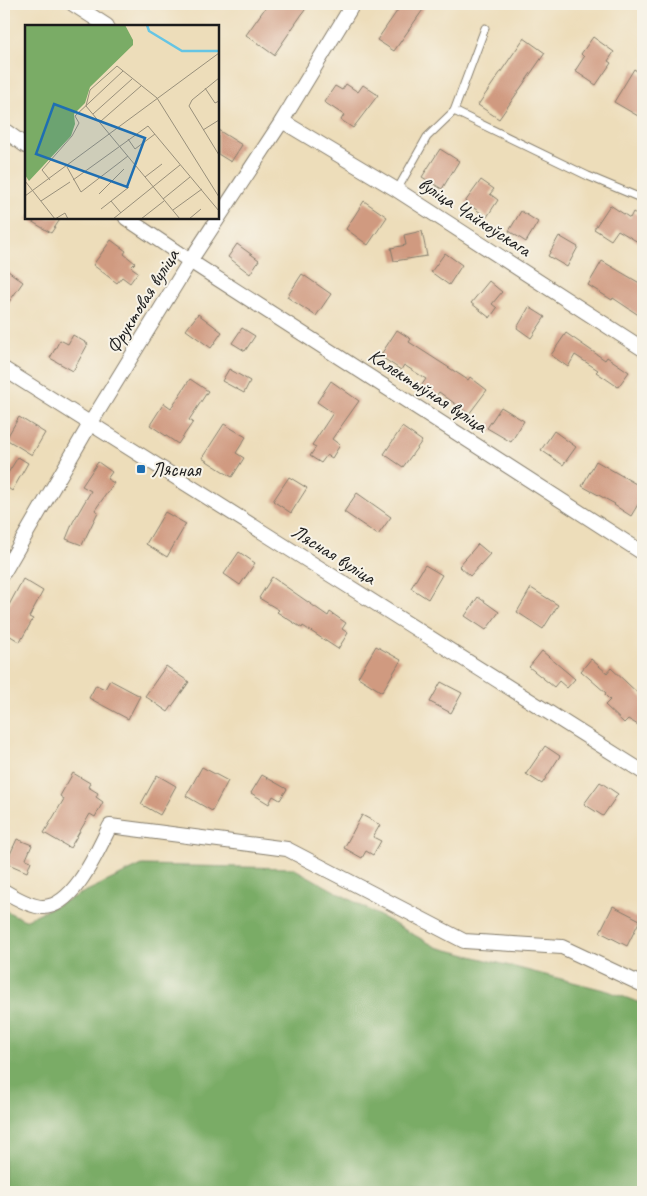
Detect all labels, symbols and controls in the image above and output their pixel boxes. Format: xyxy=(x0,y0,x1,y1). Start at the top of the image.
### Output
inset map xyxy=(25,25,219,219)
street label: вуліца Чайкоўскага xyxy=(414,171,537,263)
street label: Фруктовая вуліца xyxy=(100,243,185,358)
street label: Калектыўная вуліца xyxy=(364,343,493,439)
place label: Лясная xyxy=(151,457,202,482)
marker: Лясная xyxy=(135,463,147,475)
street label: Лясная вуліца xyxy=(287,519,382,591)

